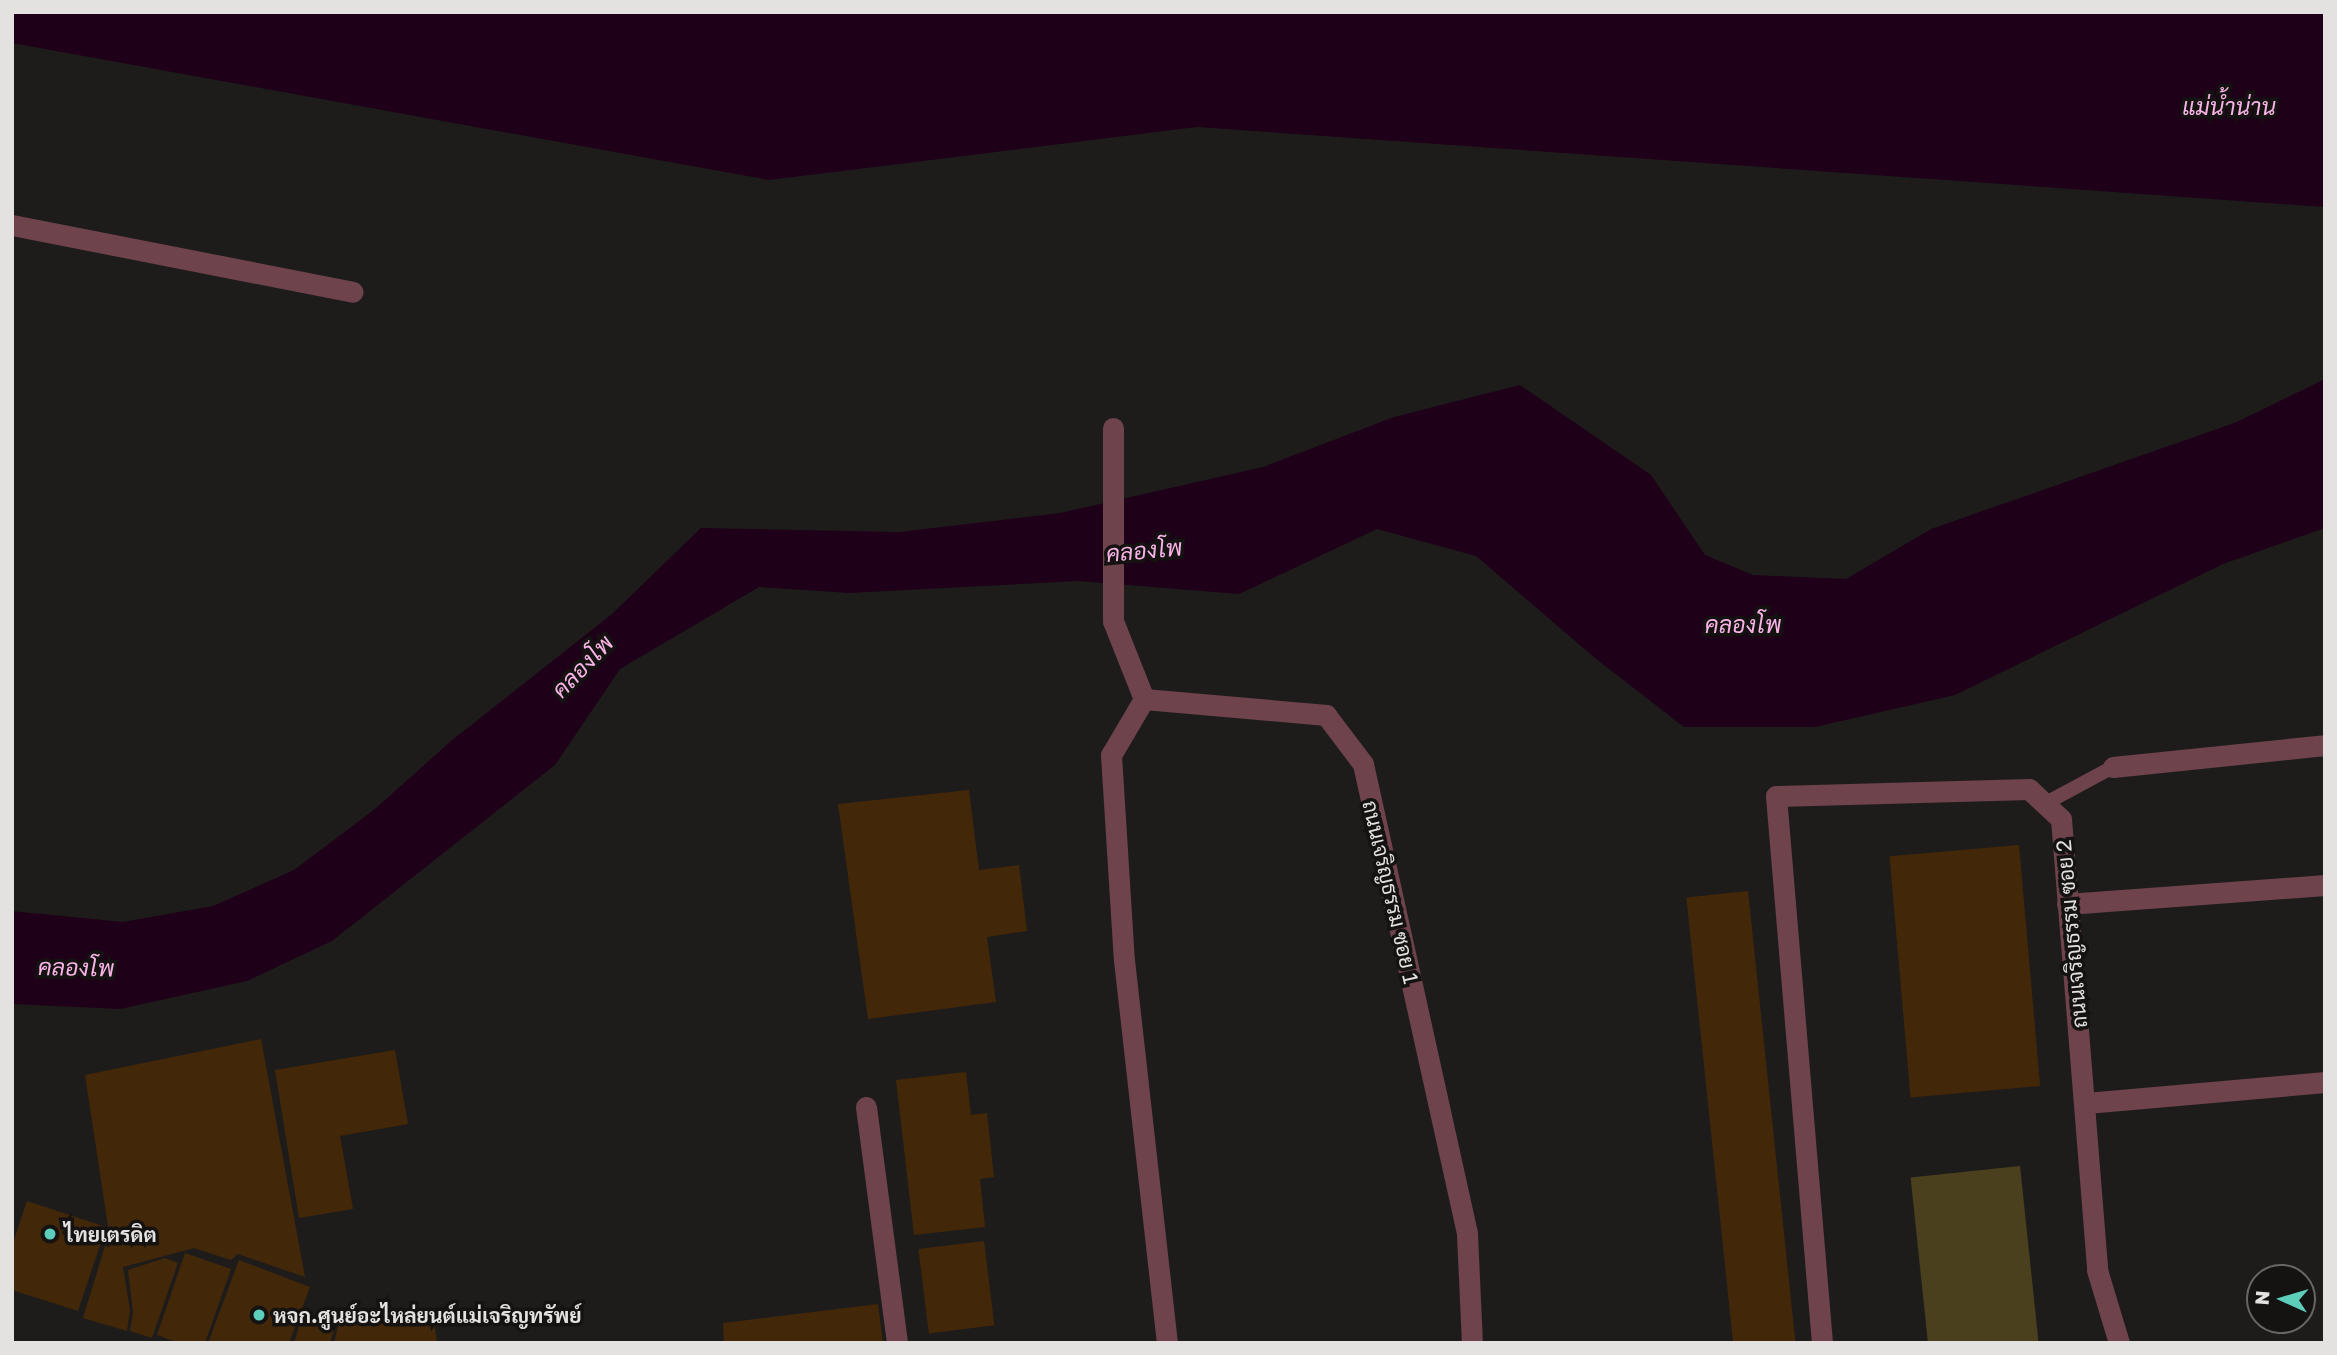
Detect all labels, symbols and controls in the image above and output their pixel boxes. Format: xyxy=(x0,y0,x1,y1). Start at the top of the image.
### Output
water label: แม่น้ำน่าน xyxy=(2182,92,2276,120)
water label: คลองโพ xyxy=(1105,533,1183,567)
water label: คลองโพ xyxy=(1705,610,1781,638)
water label: คลองโพ xyxy=(546,629,618,703)
street label: ถนนเจริญธรรม ซอย 1 xyxy=(1358,798,1424,986)
street label: ถนนเจริญธรรม ซอย 2 xyxy=(2050,839,2092,1029)
water label: คลองโพ xyxy=(38,953,114,981)
place label: ไทยเตรดิต xyxy=(64,1221,157,1247)
marker: ไทยเตรดิต xyxy=(42,1226,58,1242)
north arrow xyxy=(2246,1264,2316,1334)
text: N xyxy=(2250,1290,2274,1306)
place label: หจก.ศูนย์อะไหล่ยนต์แม่เจริญทรัพย์ xyxy=(273,1302,582,1328)
marker: หจก.ศูนย์อะไหล่ยนต์แม่เจริญทรัพย์ xyxy=(251,1307,267,1323)

